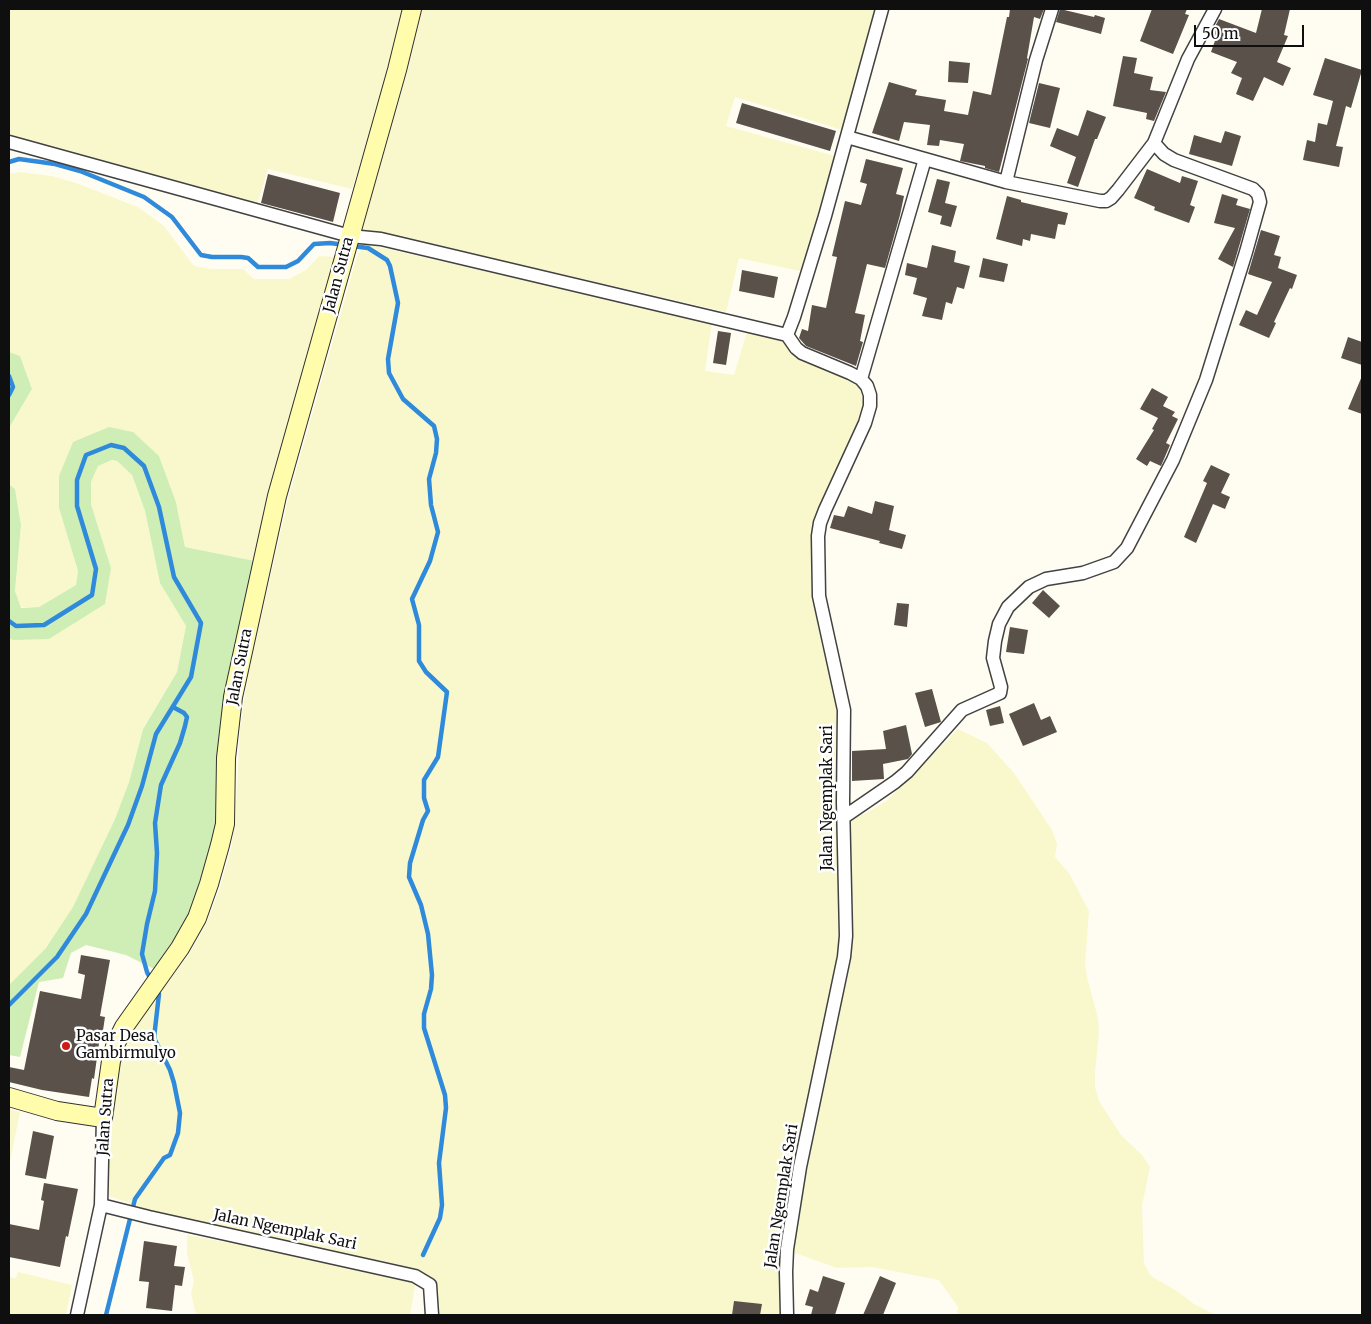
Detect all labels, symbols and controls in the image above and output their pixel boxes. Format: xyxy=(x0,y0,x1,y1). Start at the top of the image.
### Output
scale bar xyxy=(1196,15,1306,47)
text: 50 m xyxy=(1202,24,1239,43)
street label: Jalan Sutra xyxy=(320,235,358,315)
street label: Jalan Sutra xyxy=(224,627,256,707)
street label: Jalan Ngemplak Sari xyxy=(819,725,837,871)
place label: Pasar Desa Gambirmulyo xyxy=(76,1028,176,1063)
marker: Pasar Desa Gambirmulyo xyxy=(60,1040,72,1052)
street label: Jalan Sutra xyxy=(94,1077,118,1157)
street label: Jalan Ngemplak Sari xyxy=(762,1123,802,1269)
street label: Jalan Ngemplak Sari xyxy=(212,1206,358,1254)

